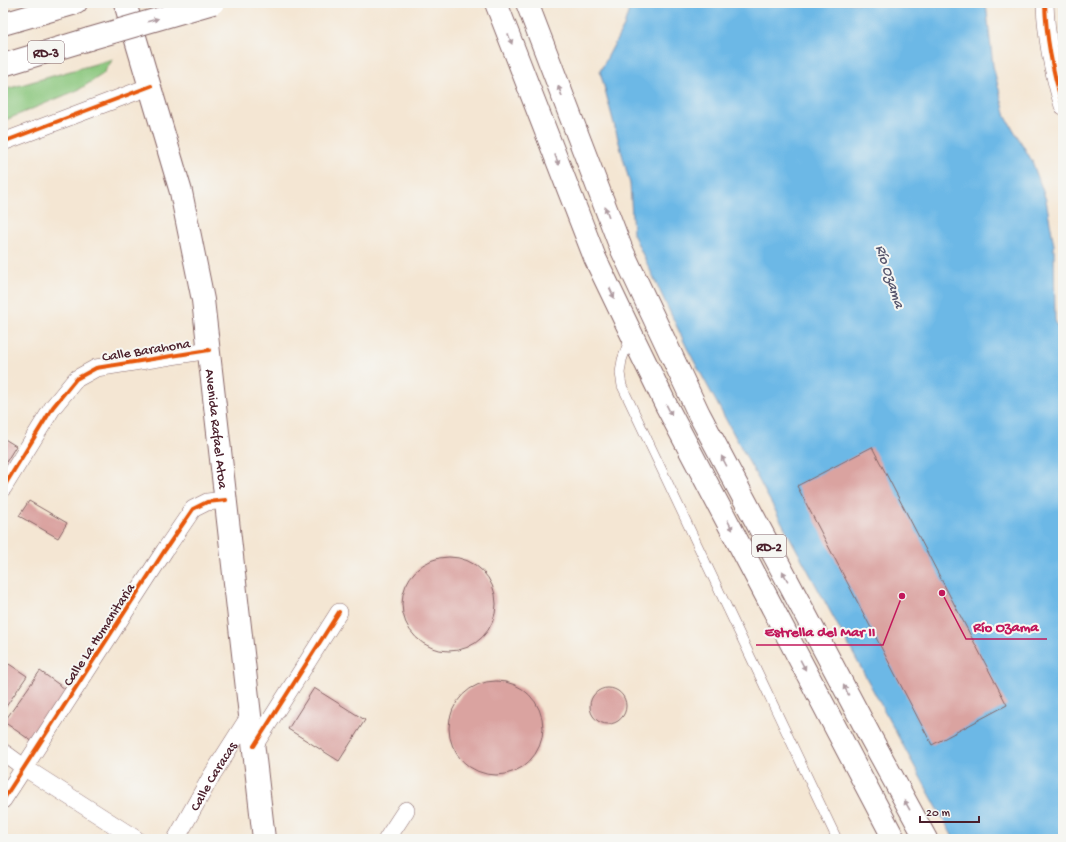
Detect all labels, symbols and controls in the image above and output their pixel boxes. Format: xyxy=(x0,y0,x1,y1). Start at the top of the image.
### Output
one-way arrow xyxy=(147,17,159,23)
one-way arrow xyxy=(507,34,513,46)
road number: RD-3 xyxy=(28,41,64,63)
one-way arrow xyxy=(557,84,563,96)
one-way arrow xyxy=(555,155,561,167)
one-way arrow xyxy=(604,206,610,217)
water label: Río Ozama xyxy=(870,243,908,312)
one-way arrow xyxy=(609,288,615,299)
street label: Calle Barahona xyxy=(101,336,193,367)
street label: Avenida Rafael Atoa xyxy=(200,368,230,491)
one-way arrow xyxy=(666,404,672,416)
one-way arrow xyxy=(721,455,727,467)
one-way arrow xyxy=(726,519,733,531)
road number: RD-2 xyxy=(752,535,786,557)
one-way arrow xyxy=(781,570,788,581)
street label: Calle La Humanitaria xyxy=(60,580,140,690)
callout: Río Ozama xyxy=(966,612,1047,639)
callout: Estrella del Mar II xyxy=(756,618,883,645)
text: Río Ozama xyxy=(972,619,1039,637)
text: Estrella del Mar II xyxy=(765,624,876,642)
one-way arrow xyxy=(800,659,807,671)
one-way arrow xyxy=(842,685,849,696)
street label: Calle Caracas xyxy=(187,739,242,815)
scale bar xyxy=(920,798,979,824)
one-way arrow xyxy=(904,799,911,811)
text: 20 m xyxy=(926,807,951,821)

